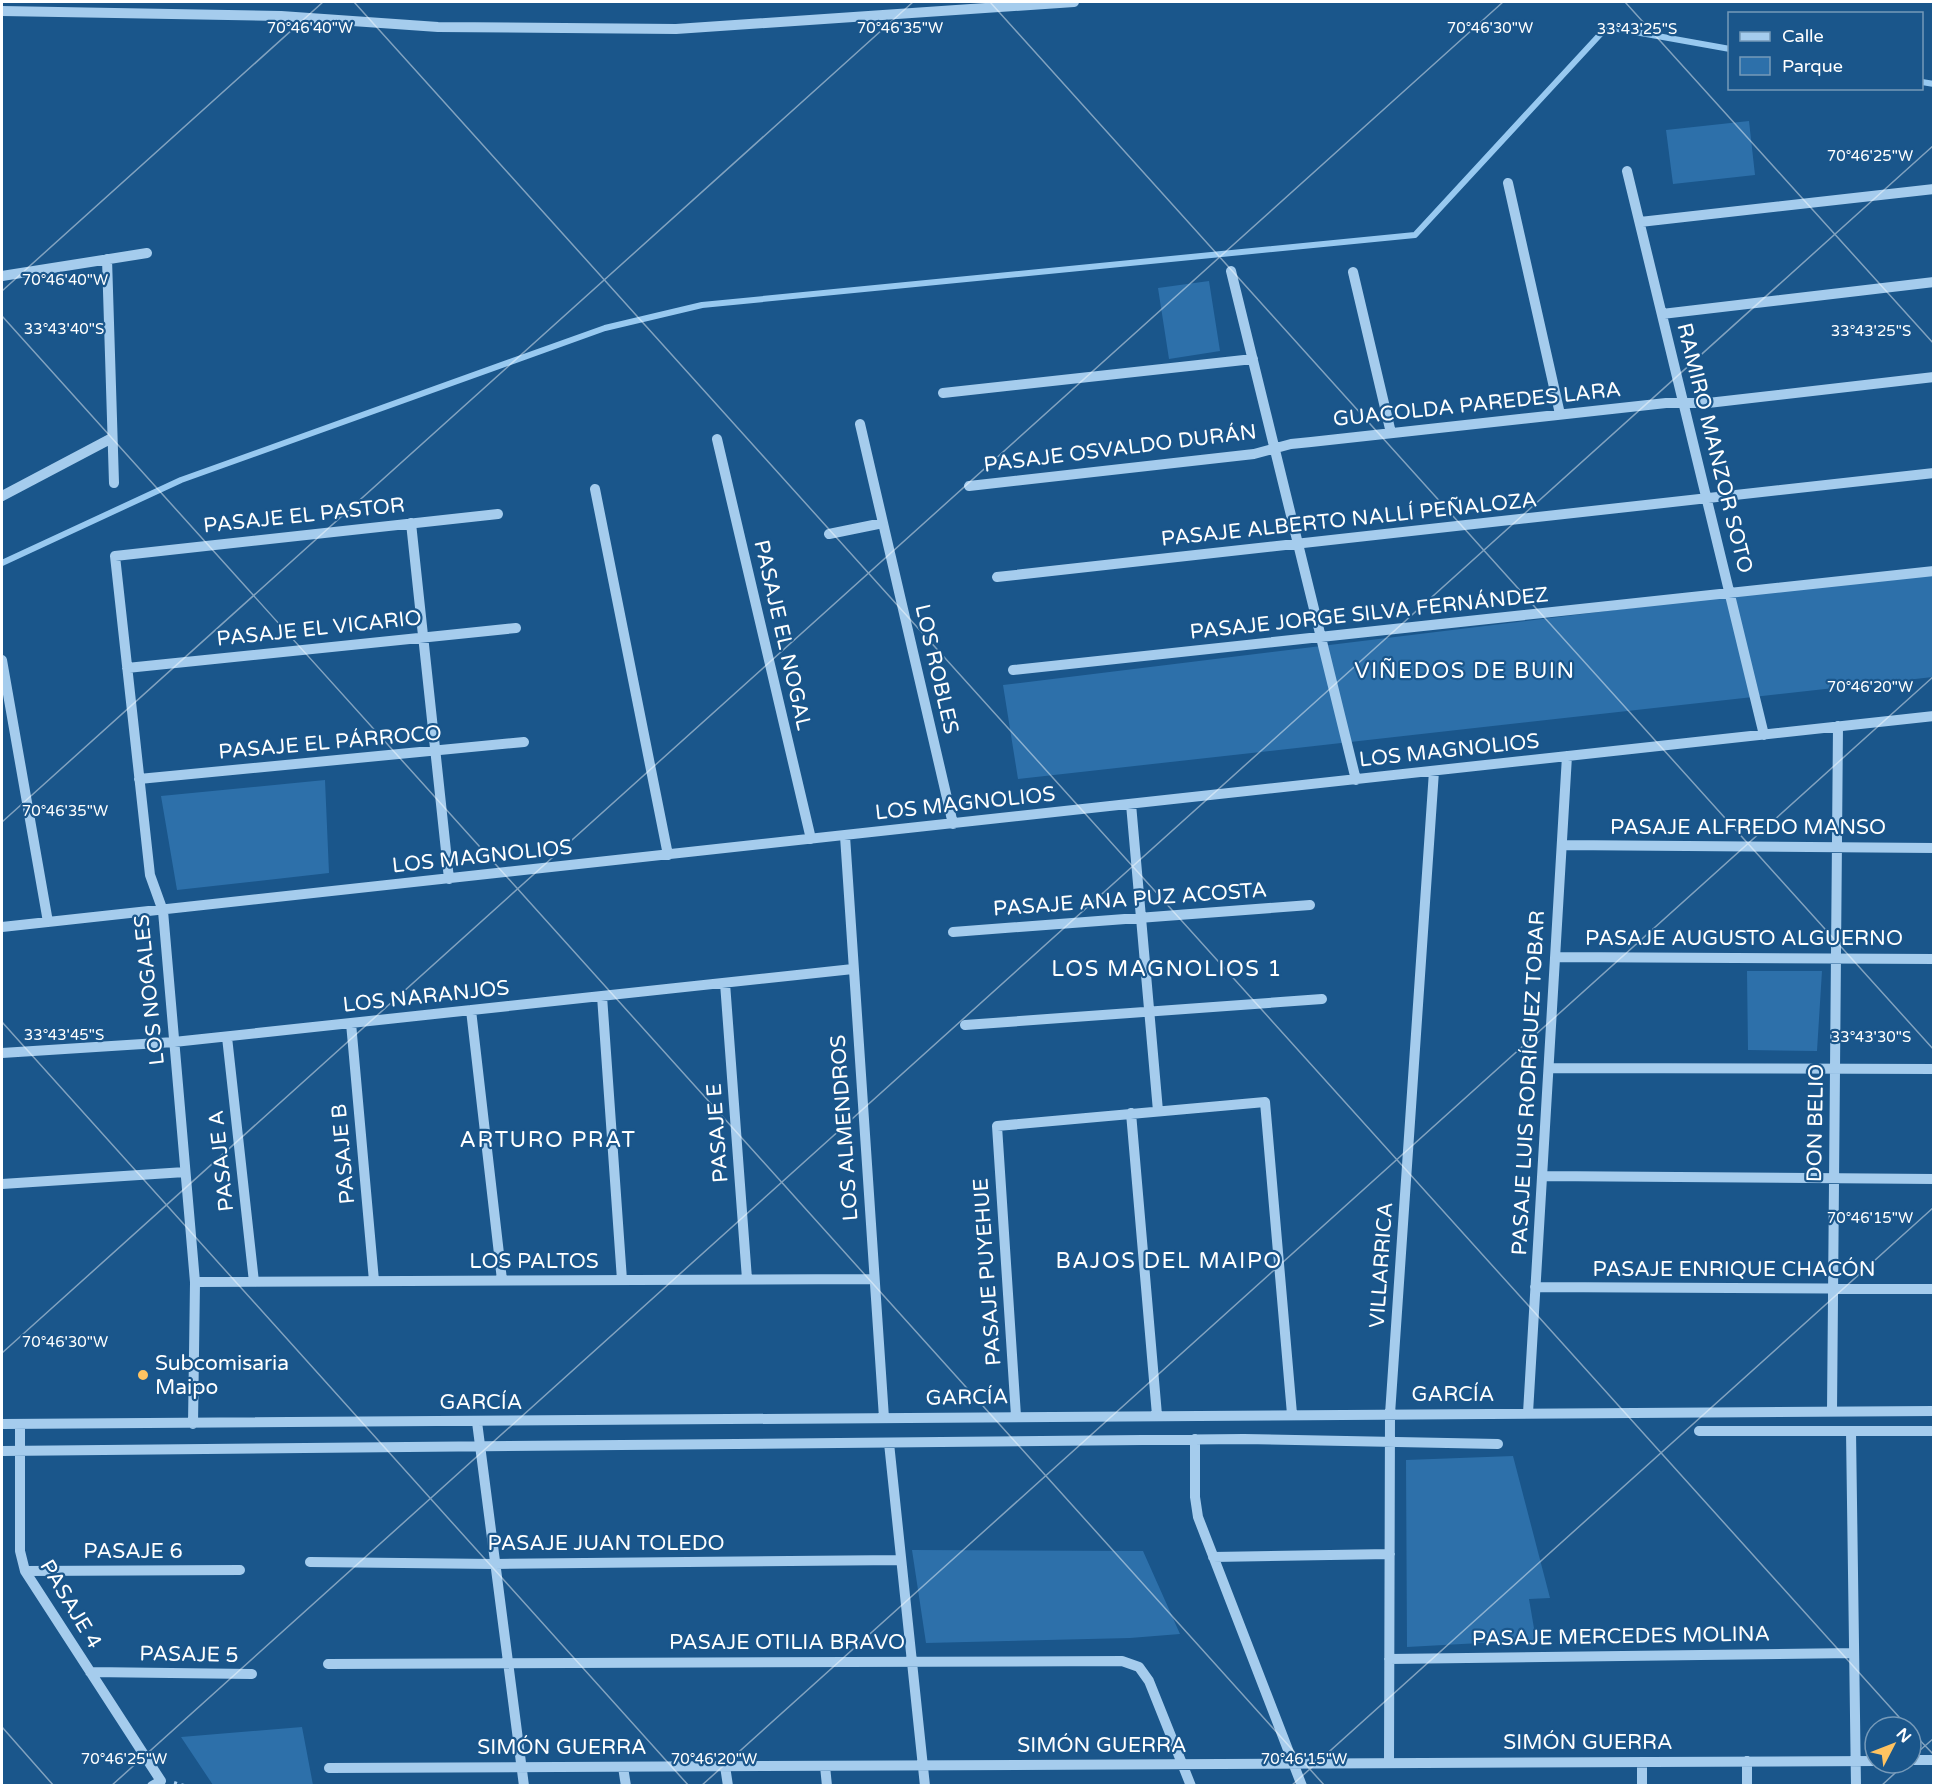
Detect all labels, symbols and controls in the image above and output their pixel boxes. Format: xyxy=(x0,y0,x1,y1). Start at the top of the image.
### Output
legend xyxy=(1728,12,1923,90)
text: 70°46'40"W xyxy=(267,19,353,37)
text: 70°46'35"W xyxy=(857,19,943,37)
text: 70°46'30"W xyxy=(1447,19,1533,37)
text: 33°43'25"S xyxy=(1597,20,1677,38)
text: Calle xyxy=(1782,25,1824,47)
text: Parque xyxy=(1782,55,1843,77)
text: 70°46'25"W xyxy=(1827,147,1913,165)
text: 70°46'40"W xyxy=(22,271,108,289)
text: 33°43'40"S xyxy=(24,320,104,338)
street label: RAMIRO MANZOR SOTO xyxy=(1671,321,1758,576)
text: 33°43'25"S xyxy=(1831,322,1911,340)
street label: GUACOLDA PAREDES LARA xyxy=(1332,377,1622,432)
street label: PASAJE OSVALDO DURÁN xyxy=(982,419,1258,478)
street label: PASAJE ALBERTO NALLÍ PEÑALOZA xyxy=(1160,487,1538,552)
street label: PASAJE EL PASTOR xyxy=(202,492,406,539)
street label: PASAJE EL NOGAL xyxy=(748,537,817,733)
street label: PASAJE JORGE SILVA FERNÁNDEZ xyxy=(1188,582,1550,645)
street label: LOS ROBLES xyxy=(909,602,964,737)
street label: PASAJE EL VICARIO xyxy=(215,605,423,652)
district label: VIÑEDOS DE BUIN xyxy=(1354,658,1576,684)
text: 70°46'20"W xyxy=(1827,678,1913,696)
street label: PASAJE EL PÁRROCO xyxy=(217,720,443,765)
street label: LOS MAGNOLIOS xyxy=(1358,729,1540,772)
street label: LOS MAGNOLIOS xyxy=(874,782,1056,825)
text: 70°46'35"W xyxy=(22,802,108,820)
street label: PASAJE ALFREDO MANSO xyxy=(1610,815,1886,840)
street label: LOS MAGNOLIOS xyxy=(391,835,573,878)
street label: PASAJE ANA PUZ ACOSTA xyxy=(992,877,1268,922)
street label: PASAJE LUIS RODRÍGUEZ TOBAR xyxy=(1507,910,1550,1256)
street label: LOS NOGALES xyxy=(129,913,170,1067)
street label: PASAJE AUGUSTO ALGUERNO xyxy=(1585,926,1903,951)
district label: LOS MAGNOLIOS 1 xyxy=(1051,956,1283,982)
street label: LOS NARANJOS xyxy=(342,975,511,1018)
text: 33°43'45"S xyxy=(24,1026,104,1044)
text: 33°43'30"S xyxy=(1831,1028,1911,1046)
street label: LOS ALMENDROS xyxy=(826,1034,863,1222)
street label: DON BELIO xyxy=(1802,1064,1829,1182)
street label: PASAJE E xyxy=(702,1082,733,1183)
street label: PASAJE B xyxy=(327,1103,360,1205)
street label: PASAJE A xyxy=(204,1109,239,1213)
district label: ARTURO PRAT xyxy=(460,1127,636,1153)
street label: PASAJE PUYEHUE xyxy=(968,1177,1007,1367)
street label: VILLARRICA xyxy=(1365,1201,1398,1329)
text: 70°46'15"W xyxy=(1827,1209,1913,1227)
district label: BAJOS DEL MAIPO xyxy=(1055,1248,1283,1274)
street label: LOS PALTOS xyxy=(469,1249,599,1274)
street label: PASAJE ENRIQUE CHACÓN xyxy=(1592,1257,1876,1282)
text: 70°46'30"W xyxy=(22,1333,108,1351)
place label: Subcomisaria Maipo xyxy=(155,1351,289,1400)
marker: Subcomisaria Maipo xyxy=(136,1368,150,1382)
street label: GARCÍA xyxy=(1412,1382,1494,1407)
street label: GARCÍA xyxy=(925,1384,1009,1411)
street label: GARCÍA xyxy=(440,1390,522,1415)
street label: PASAJE JUAN TOLEDO xyxy=(487,1531,725,1556)
street label: PASAJE 6 xyxy=(83,1539,183,1564)
street label: PASAJE 4 xyxy=(34,1555,107,1653)
street label: PASAJE MERCEDES MOLINA xyxy=(1472,1621,1770,1652)
street label: PASAJE OTILIA BRAVO xyxy=(669,1630,905,1655)
street label: PASAJE 5 xyxy=(139,1641,239,1668)
north arrow xyxy=(1863,1715,1923,1775)
text: N xyxy=(1892,1724,1915,1747)
street label: SIMÓN GUERRA xyxy=(1503,1730,1673,1755)
street label: SIMÓN GUERRA xyxy=(1017,1733,1187,1758)
street label: SIMÓN GUERRA xyxy=(477,1735,647,1760)
text: 70°46'25"W xyxy=(81,1750,167,1768)
text: 70°46'20"W xyxy=(671,1750,757,1768)
text: 70°46'15"W xyxy=(1261,1750,1347,1768)

